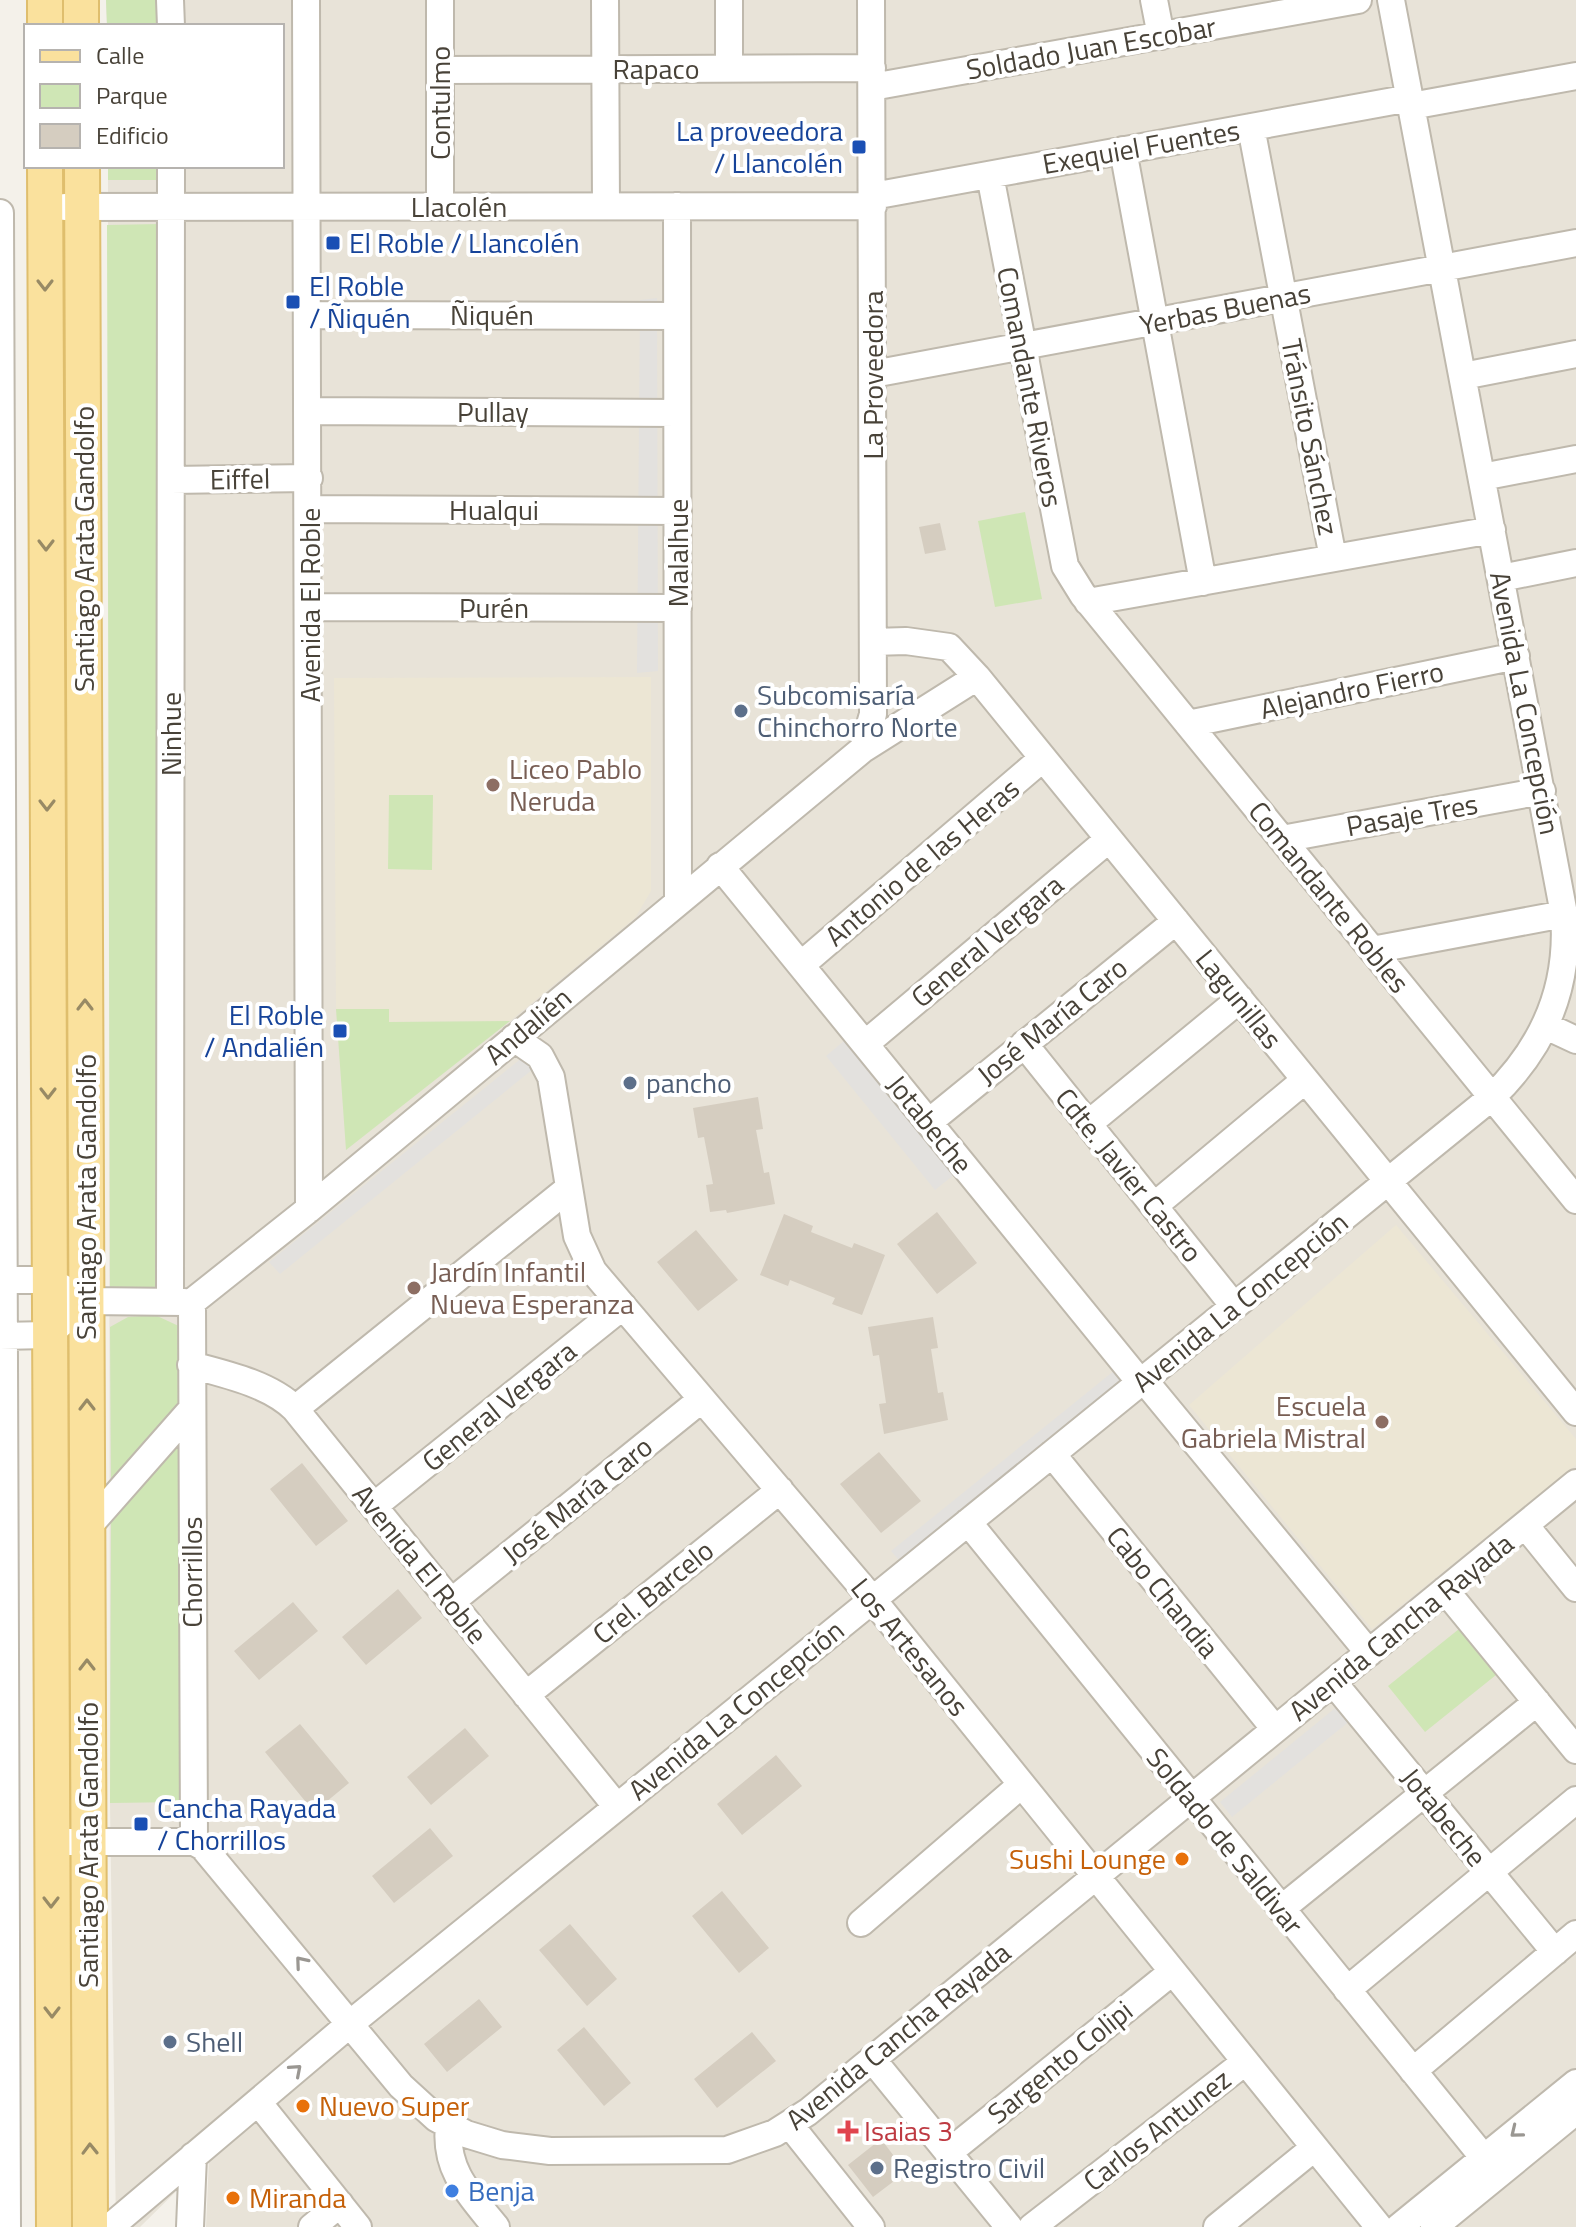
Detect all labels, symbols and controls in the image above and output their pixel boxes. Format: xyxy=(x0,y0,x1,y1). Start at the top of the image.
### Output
street label: Soldado Juan Escobar xyxy=(963,4,1220,91)
legend xyxy=(24,24,284,168)
text: Calle xyxy=(96,37,144,73)
street label: Contulmo xyxy=(418,46,461,160)
street label: Rapaco xyxy=(613,47,699,90)
text: Parque xyxy=(96,77,168,113)
street label: Exequiel Fuentes xyxy=(1039,108,1243,185)
place label: La proveedora / Llancolén xyxy=(676,109,843,184)
text: Edificio xyxy=(96,117,169,153)
marker: La proveedora / Llancolén xyxy=(850,138,868,156)
street label: Llacolén xyxy=(411,185,507,228)
place label: El Roble / Llancolén xyxy=(349,221,580,264)
marker: El Roble / Llancolén xyxy=(324,234,342,252)
street label: Comandante Riveros xyxy=(986,263,1075,511)
place label: El Roble / Ñiquén xyxy=(309,264,411,339)
street label: Yerbas Buenas xyxy=(1136,271,1314,346)
one-way arrow xyxy=(36,279,54,292)
street label: La Proveedora xyxy=(851,291,894,459)
marker: El Roble / Ñiquén xyxy=(284,293,302,311)
street label: Ñiquén xyxy=(450,293,534,336)
street label: Tránsito Sánchez xyxy=(1270,335,1351,539)
street label: Pullay xyxy=(457,390,529,433)
street label: Santiago Arata Gandolfo xyxy=(62,406,105,692)
street label: Eiffel xyxy=(209,456,271,501)
street label: Hualqui xyxy=(449,488,539,531)
street label: Malalhue xyxy=(656,499,699,607)
street label: Avenida El Roble xyxy=(288,508,331,702)
one-way arrow xyxy=(37,539,55,552)
street label: Avenida La Concepción xyxy=(1479,568,1572,838)
street label: Purén xyxy=(459,586,529,629)
street label: Alejandro Fierro xyxy=(1256,649,1448,730)
place label: Subcomisaría Chinchorro Norte xyxy=(757,673,958,748)
street label: Ninhue xyxy=(149,692,192,776)
marker: Subcomisaría Chinchorro Norte xyxy=(732,702,750,720)
place label: Liceo Pablo Neruda xyxy=(509,747,642,822)
street label: Antonio de las Heras xyxy=(815,767,1028,956)
marker: Liceo Pablo Neruda xyxy=(484,776,502,794)
street label: Pasaje Tres xyxy=(1343,782,1481,847)
street label: Comandante Robles xyxy=(1238,791,1420,1002)
one-way arrow xyxy=(38,799,56,812)
street label: General Vergara xyxy=(901,864,1073,1018)
street label: Lagunillas xyxy=(1186,939,1293,1058)
street label: José María Caro xyxy=(967,946,1136,1095)
street label: Andalién xyxy=(475,976,581,1075)
place label: El Roble / Andalién xyxy=(204,993,324,1068)
one-way arrow xyxy=(76,998,94,1011)
marker: El Roble / Andalién xyxy=(331,1022,349,1040)
street label: Santiago Arata Gandolfo xyxy=(64,1054,107,1340)
place label: pancho xyxy=(646,1061,732,1104)
street label: Jotabeche xyxy=(877,1065,984,1183)
marker: pancho xyxy=(621,1074,639,1092)
street label: Cdte. Javier Castro xyxy=(1045,1078,1213,1271)
one-way arrow xyxy=(39,1087,57,1100)
street label: Avenida La Concepción xyxy=(1122,1201,1357,1402)
place label: Jardín Infantil Nueva Esperanza xyxy=(430,1250,634,1325)
marker: Jardín Infantil Nueva Esperanza xyxy=(405,1279,423,1297)
street label: General Vergara xyxy=(412,1330,585,1482)
place label: Escuela Gabriela Mistral xyxy=(1181,1384,1366,1459)
one-way arrow xyxy=(78,1398,96,1411)
marker: Escuela Gabriela Mistral xyxy=(1373,1413,1391,1431)
street label: José María Caro xyxy=(492,1425,661,1574)
street label: Avenida El Roble xyxy=(342,1474,498,1653)
street label: Chorrillos xyxy=(170,1516,213,1628)
street label: Cabo Chandia xyxy=(1097,1516,1230,1667)
street label: Avenida Cancha Rayada xyxy=(1279,1522,1523,1731)
street label: Crel. Barcelo xyxy=(583,1529,723,1654)
street label: Los Artesanos xyxy=(841,1568,980,1725)
street label: Avenida La Concepción xyxy=(618,1609,853,1810)
one-way arrow xyxy=(78,1658,96,1671)
street label: Santiago Arata Gandolfo xyxy=(66,1702,109,1988)
street label: Soldado de Saldivar xyxy=(1136,1738,1315,1944)
street label: Jotabeche xyxy=(1391,1758,1498,1876)
place label: Cancha Rayada / Chorrillos xyxy=(157,1786,336,1861)
marker: Cancha Rayada / Chorrillos xyxy=(132,1815,150,1833)
place label: Sushi Lounge xyxy=(1009,1837,1166,1880)
marker: Sushi Lounge xyxy=(1173,1850,1191,1868)
one-way arrow xyxy=(42,1896,60,1909)
street label: Avenida Cancha Rayada xyxy=(776,1931,1020,2140)
one-way arrow xyxy=(297,1956,311,1971)
street label: Sargento Colipi xyxy=(978,1989,1142,2134)
one-way arrow xyxy=(43,2006,61,2019)
place label: Shell xyxy=(186,2020,243,2063)
marker: Shell xyxy=(161,2033,179,2051)
street label: Carlos Antunez xyxy=(1073,2058,1240,2201)
one-way arrow xyxy=(286,2065,301,2080)
place label: Nuevo Super xyxy=(319,2084,470,2127)
marker: Nuevo Super xyxy=(294,2097,312,2115)
place label: Isaias 3 xyxy=(864,2109,953,2152)
marker: Isaias 3 xyxy=(839,2122,857,2140)
one-way arrow xyxy=(1510,2122,1525,2137)
one-way arrow xyxy=(82,2142,99,2155)
place label: Registro Civil xyxy=(893,2146,1045,2189)
marker: Registro Civil xyxy=(868,2159,886,2177)
place label: Benja xyxy=(468,2169,535,2212)
place label: Miranda xyxy=(249,2176,346,2219)
marker: Benja xyxy=(443,2182,461,2200)
marker: Miranda xyxy=(224,2189,242,2207)

